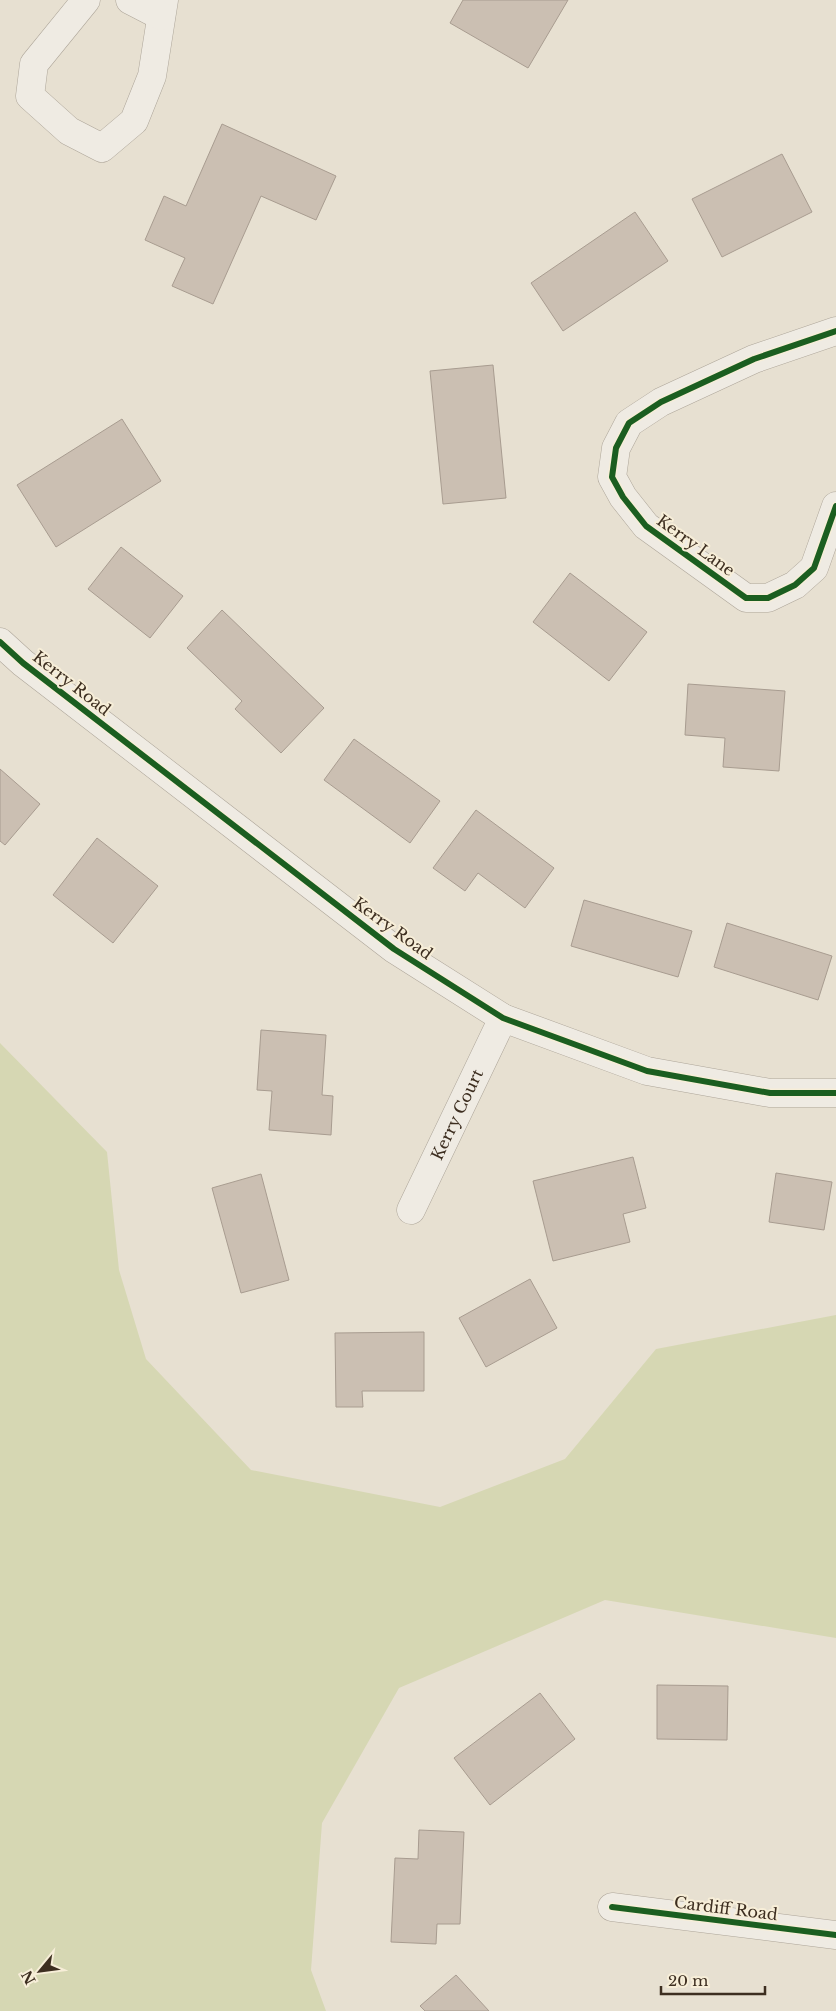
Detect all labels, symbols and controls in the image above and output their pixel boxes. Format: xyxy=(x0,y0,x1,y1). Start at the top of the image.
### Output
street label: Kerry Lane xyxy=(653,510,739,580)
street label: Kerry Road xyxy=(29,646,115,720)
street label: Kerry Road xyxy=(349,892,437,964)
street label: Kerry Court xyxy=(426,1066,487,1163)
street label: Cardiff Road xyxy=(673,1892,779,1924)
north arrow xyxy=(15,1946,65,1996)
scale bar xyxy=(661,1964,765,1996)
text: N xyxy=(18,1967,40,1987)
text: 20 m xyxy=(668,1971,708,1990)

